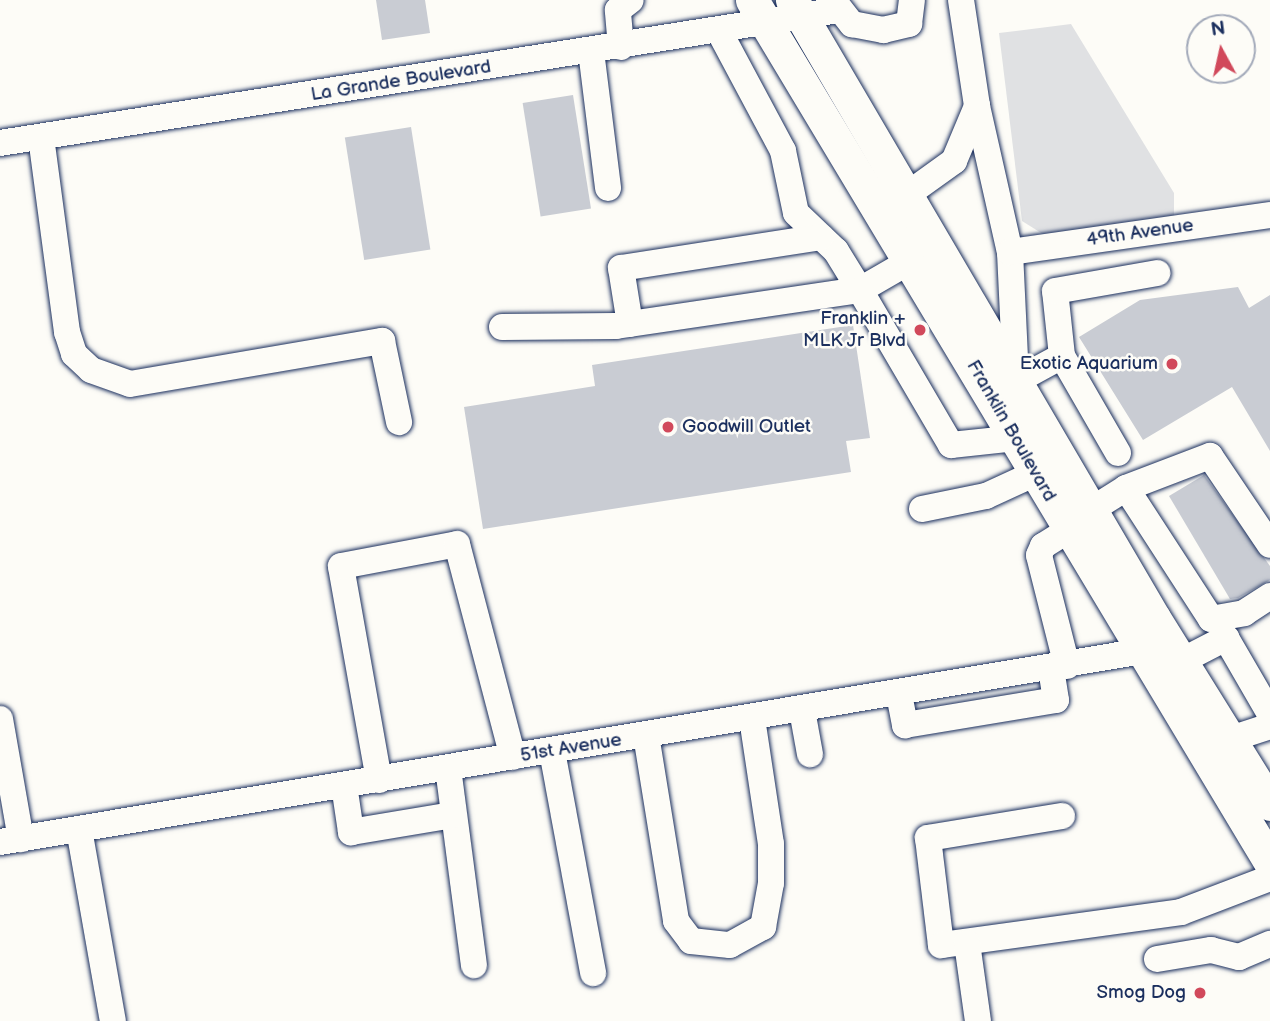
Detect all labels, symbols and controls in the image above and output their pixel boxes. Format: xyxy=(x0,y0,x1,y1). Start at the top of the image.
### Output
north arrow xyxy=(1186,14,1256,84)
text: N xyxy=(1210,17,1227,42)
street label: La Grande Boulevard xyxy=(309,55,493,107)
street label: 49th Avenue xyxy=(1085,214,1195,252)
place label: Franklin + MLK Jr Blvd xyxy=(802,308,906,352)
marker: Franklin + MLK Jr Blvd xyxy=(912,322,928,338)
place label: Exotic Aquarium xyxy=(1020,353,1158,375)
street label: Franklin Boulevard xyxy=(961,356,1061,506)
marker: Exotic Aquarium xyxy=(1164,356,1180,372)
place label: Goodwill Outlet xyxy=(682,416,811,438)
marker: Goodwill Outlet xyxy=(660,419,676,435)
street label: 51st Avenue xyxy=(519,729,623,767)
place label: Smog Dog xyxy=(1097,982,1186,1004)
marker: Smog Dog xyxy=(1192,985,1208,1001)

